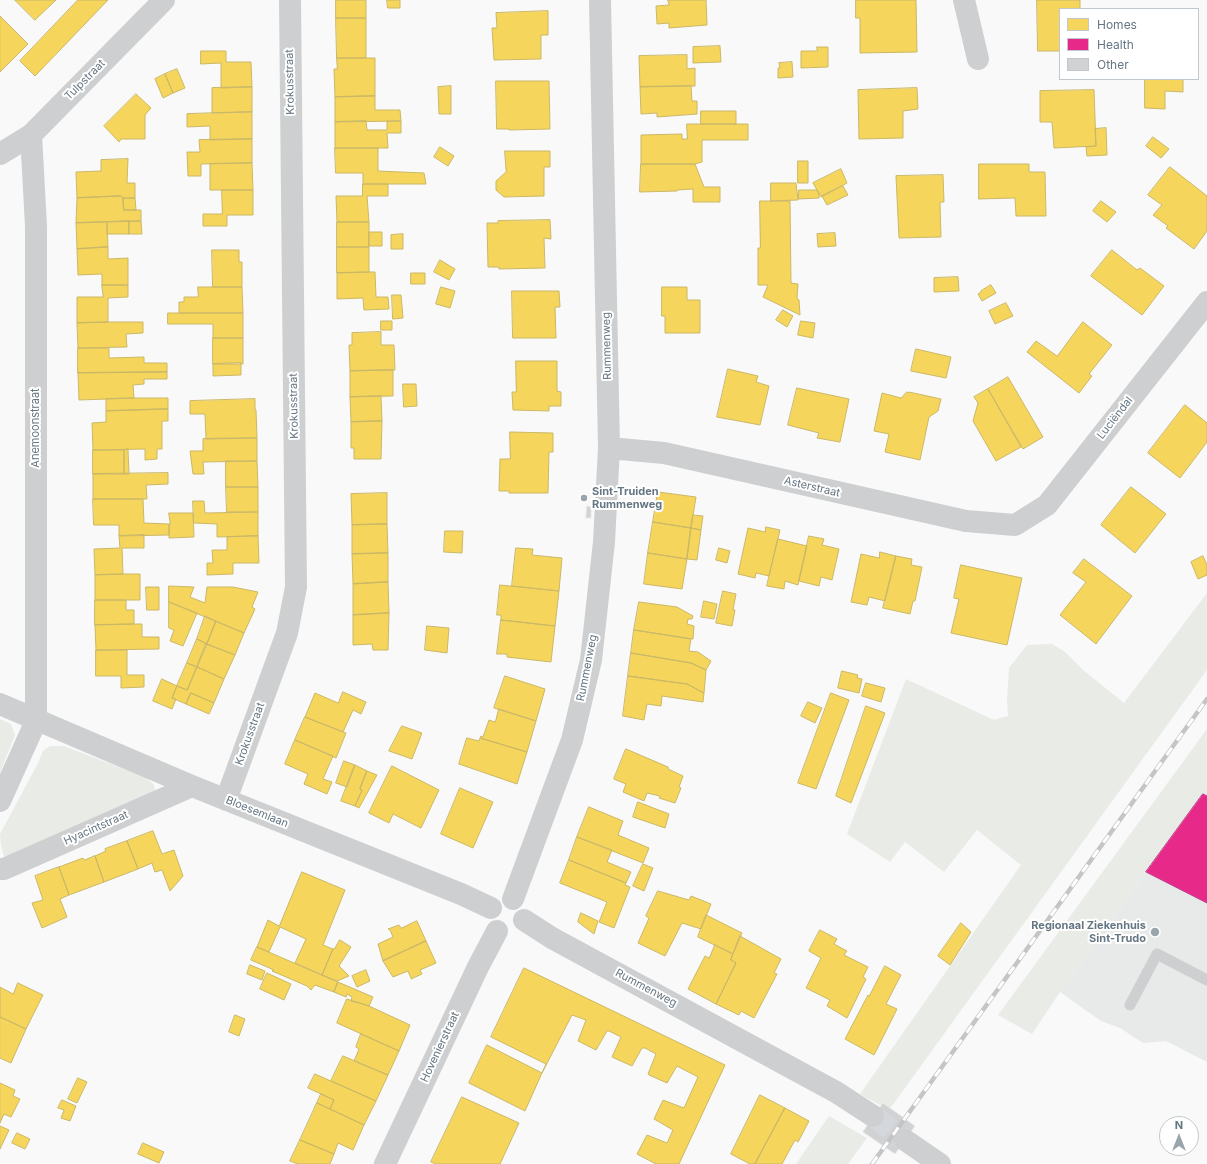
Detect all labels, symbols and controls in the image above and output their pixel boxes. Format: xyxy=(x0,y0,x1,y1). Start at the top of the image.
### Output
legend xyxy=(1059,8,1199,80)
text: Homes xyxy=(1097,17,1137,32)
text: Health xyxy=(1097,37,1134,52)
street label: Krokusstraat xyxy=(283,49,297,115)
street label: Tulpstraat xyxy=(62,57,108,103)
text: Other xyxy=(1097,57,1129,72)
street label: Rummenweg xyxy=(600,312,614,380)
street label: Krokusstraat xyxy=(287,373,301,439)
street label: Anemoonstraat xyxy=(29,388,43,468)
street label: Luciëndal xyxy=(1094,394,1136,442)
street label: Asterstraat xyxy=(783,474,841,500)
place label: Sint-Truiden Rummenweg xyxy=(592,485,662,511)
marker: Sint-Truiden Rummenweg xyxy=(579,493,589,503)
street label: Rummenweg xyxy=(574,633,600,703)
street label: Krokusstraat xyxy=(233,701,267,767)
street label: Bloesemlaan xyxy=(224,793,290,831)
street label: Hyacintstraat xyxy=(62,808,130,848)
place label: Regionaal Ziekenhuis Sint-Trudo xyxy=(1031,919,1146,945)
marker: Regionaal Ziekenhuis Sint-Trudo xyxy=(1149,926,1161,938)
street label: Rummenweg xyxy=(613,966,679,1010)
street label: Hovenierstraat xyxy=(418,1010,462,1084)
north arrow xyxy=(1159,1116,1199,1156)
text: N xyxy=(1175,1118,1183,1132)

